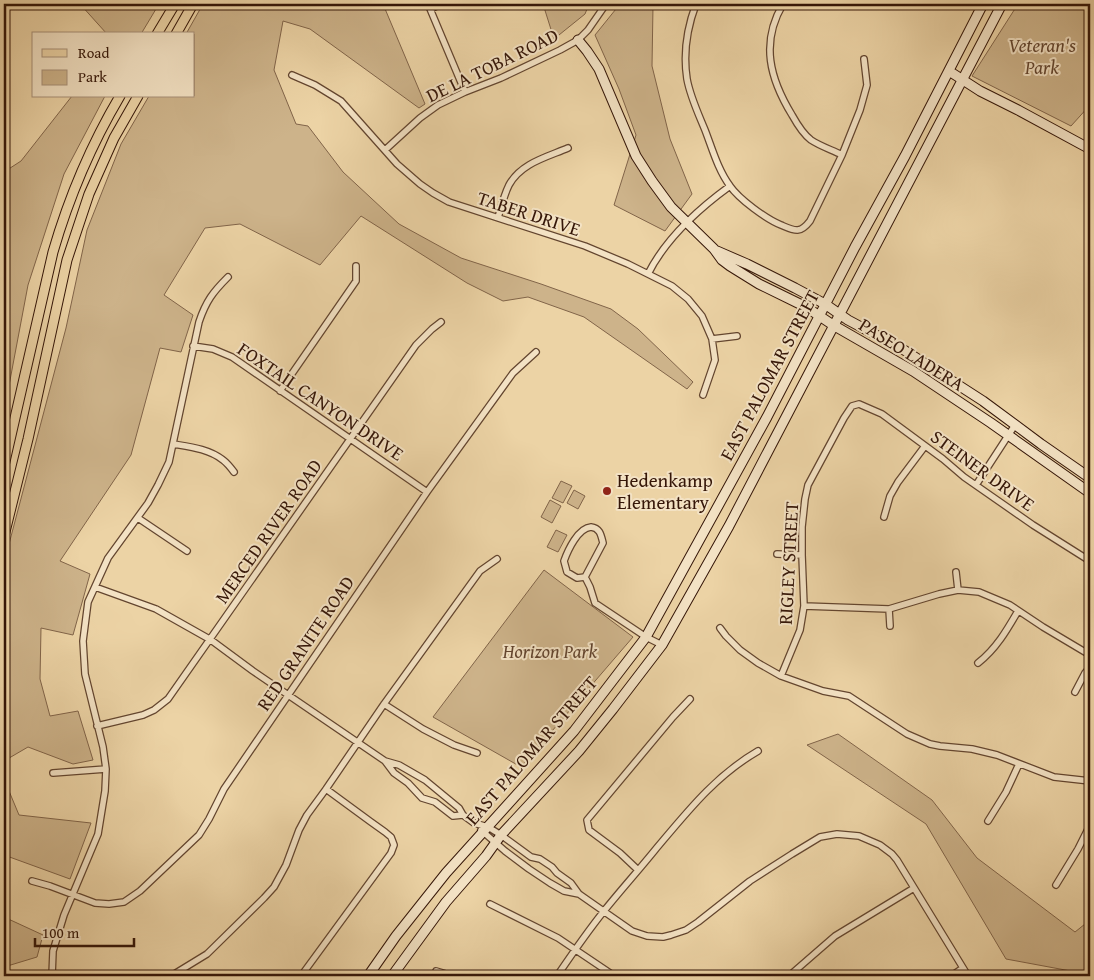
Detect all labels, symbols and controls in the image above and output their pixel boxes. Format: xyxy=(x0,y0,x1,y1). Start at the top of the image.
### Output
street label: DE LA TOBA ROAD xyxy=(421,21,563,109)
park label: Veteran's Park xyxy=(1008,31,1076,81)
legend xyxy=(32,32,195,98)
text: Road xyxy=(78,42,109,63)
text: Park xyxy=(78,66,107,87)
street label: TABER DRIVE xyxy=(474,183,585,243)
street label: EAST PALOMAR STREET xyxy=(712,284,826,465)
street label: PASEO LADERA xyxy=(854,310,971,398)
street label: FOXTAIL CANYON DRIVE xyxy=(232,335,410,467)
street label: STEINER DRIVE xyxy=(925,423,1041,518)
street label: MERCED RIVER ROAD xyxy=(208,453,328,609)
place label: Hedenkamp Elementary xyxy=(617,466,713,516)
marker: Hedenkamp Elementary xyxy=(601,485,613,497)
street label: RIGLEY STREET xyxy=(771,500,805,625)
street label: RED GRANITE ROAD xyxy=(249,570,361,716)
park label: Horizon Park xyxy=(502,637,597,665)
street label: EAST PALOMAR STREET xyxy=(458,669,604,831)
scale bar xyxy=(35,915,134,947)
text: 100 m xyxy=(42,922,80,943)

